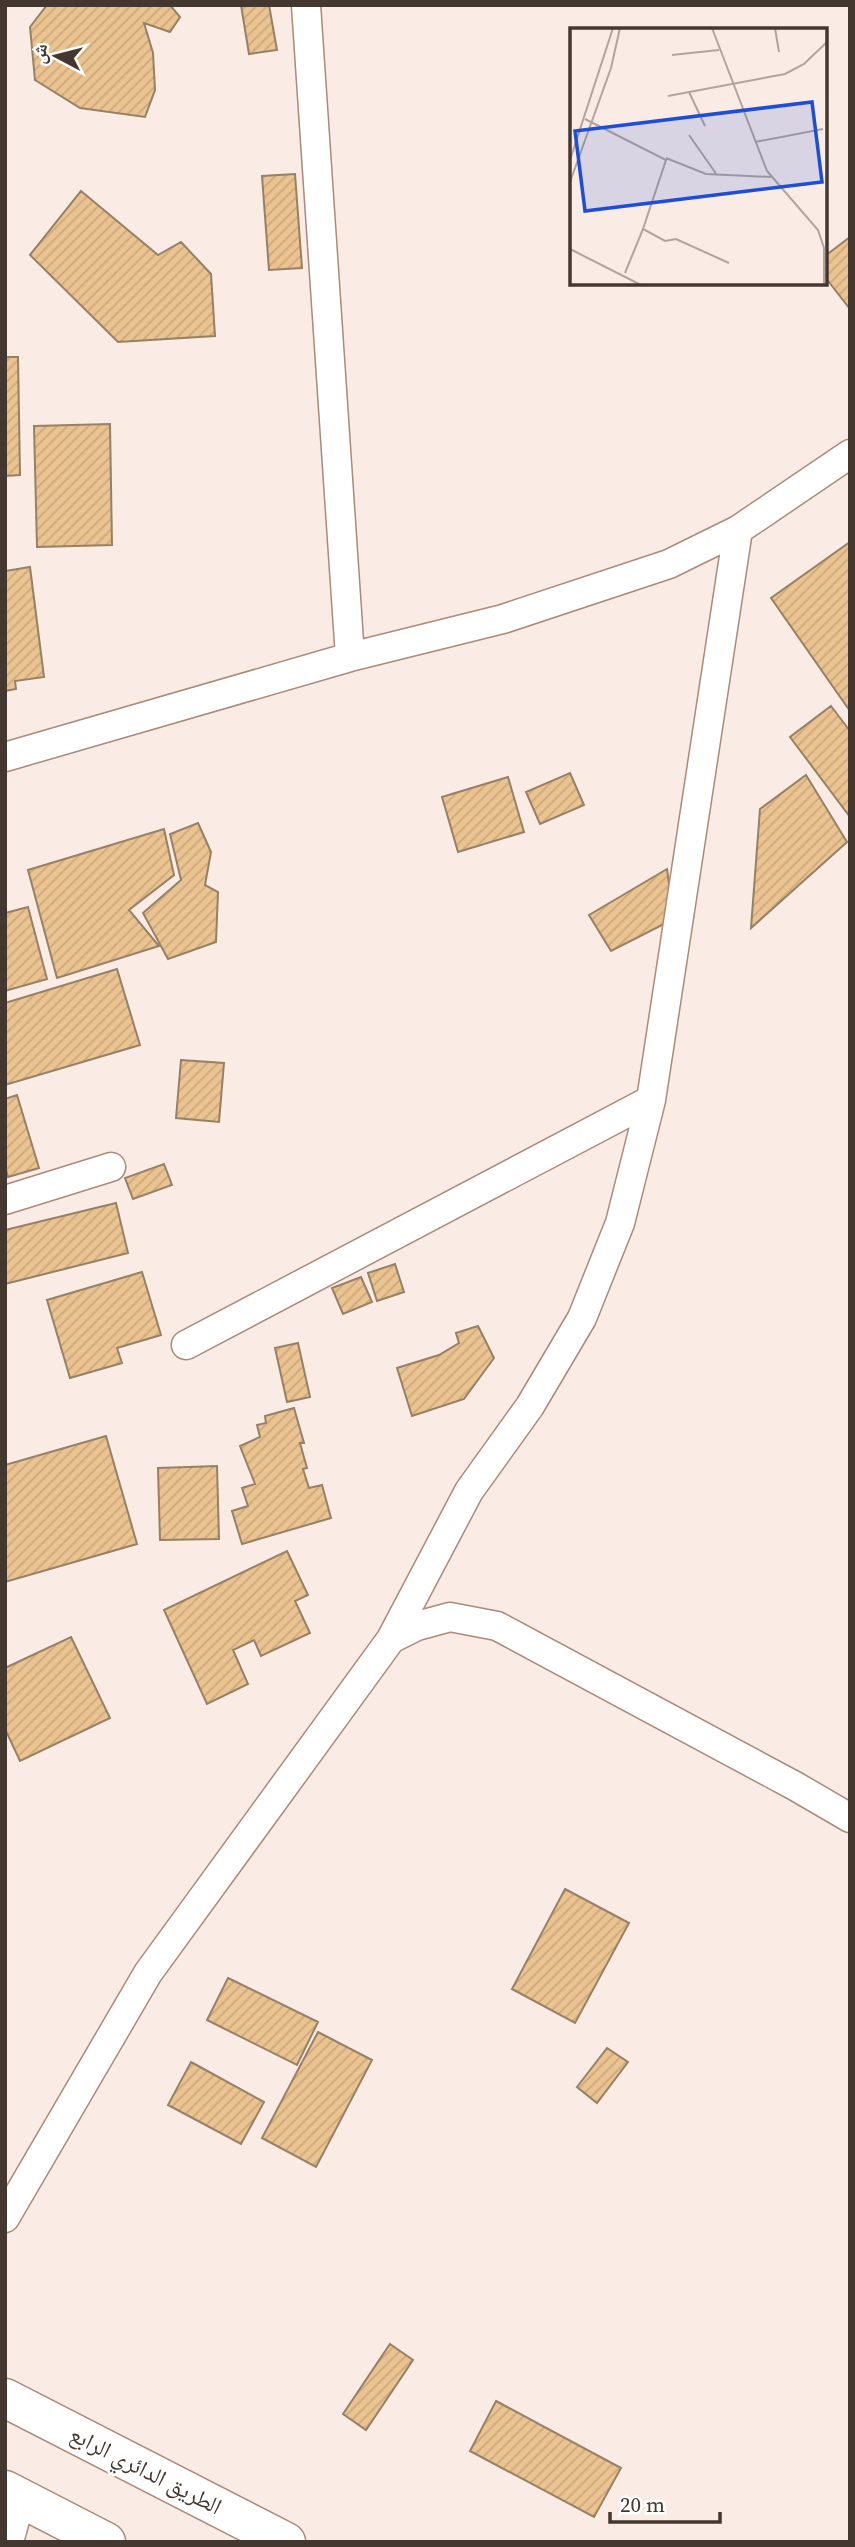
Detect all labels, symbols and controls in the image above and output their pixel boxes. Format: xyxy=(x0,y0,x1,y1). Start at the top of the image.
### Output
north arrow xyxy=(21,21,91,91)
inset map xyxy=(570,28,827,285)
text: ش xyxy=(25,42,53,66)
street label: الطريق الدائري الرابع xyxy=(63,2418,227,2525)
scale bar xyxy=(610,2480,720,2524)
text: 20 m xyxy=(620,2490,665,2519)

